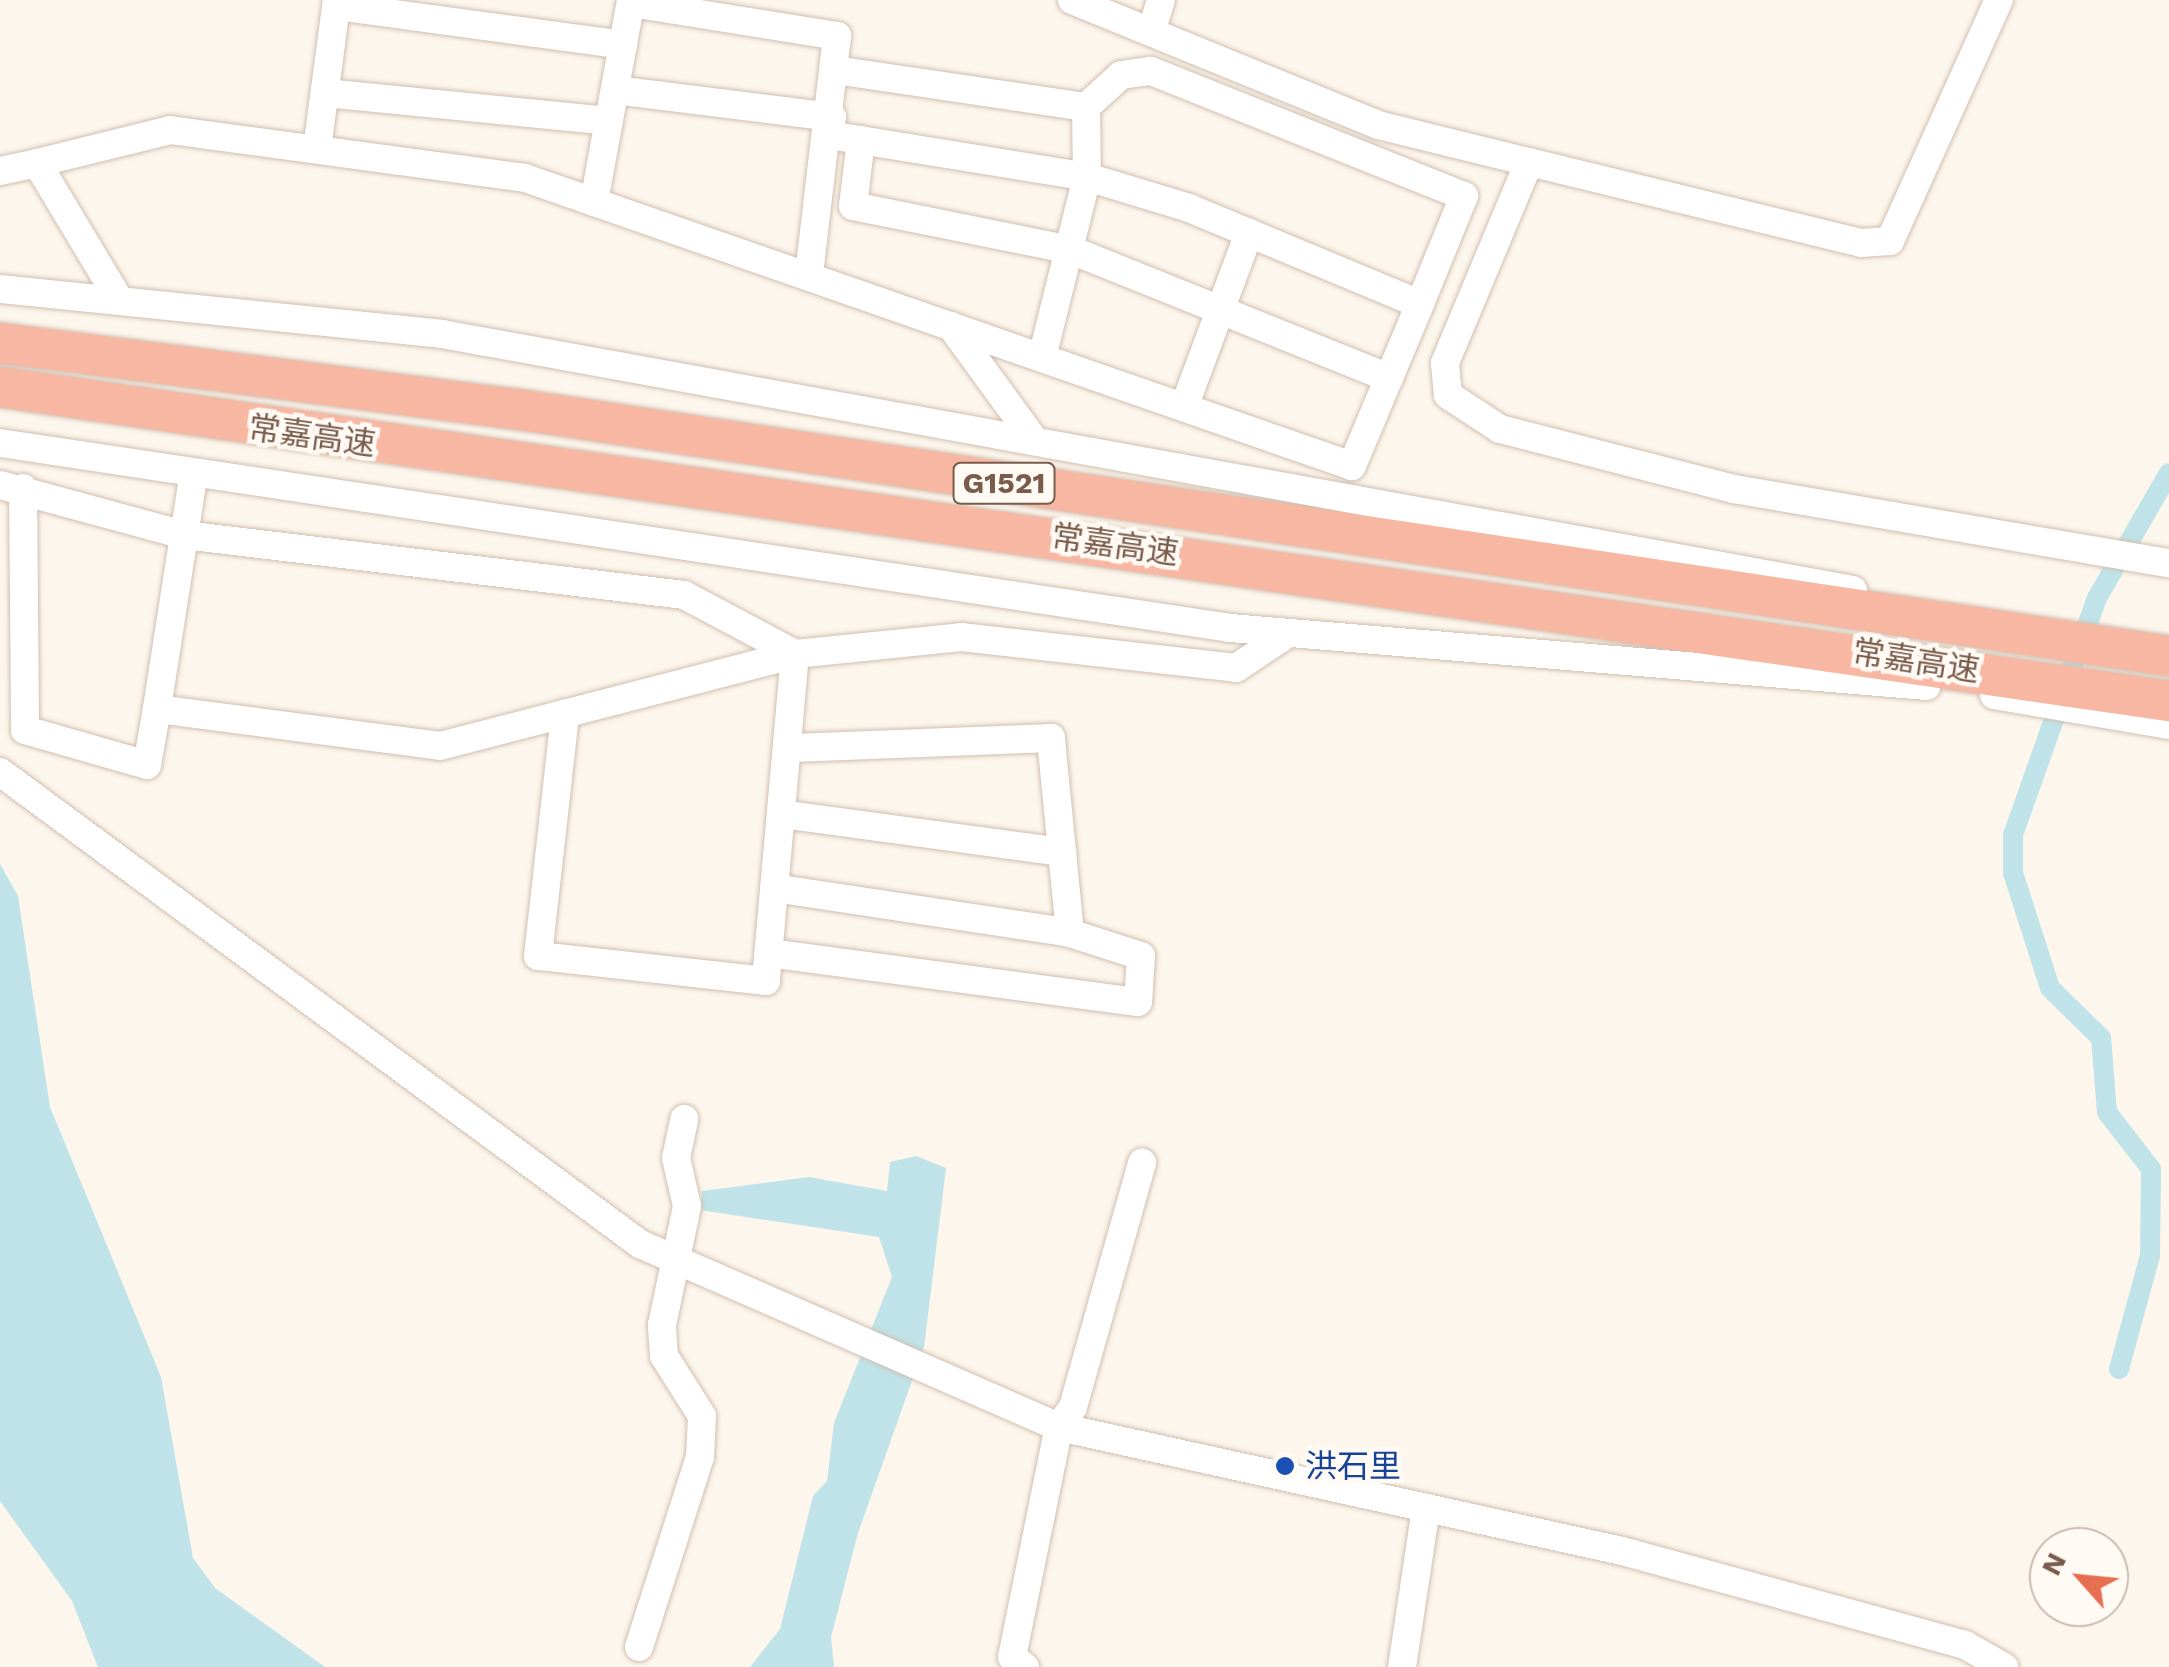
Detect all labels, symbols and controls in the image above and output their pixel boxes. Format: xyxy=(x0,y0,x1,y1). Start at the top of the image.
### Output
street label: 常嘉高速 xyxy=(246,408,378,464)
road number: G1521 xyxy=(952,458,1056,508)
street label: 常嘉高速 xyxy=(1049,517,1181,573)
street label: 常嘉高速 xyxy=(1850,632,1982,690)
place label: 洪石里 xyxy=(1305,1447,1401,1485)
marker: 洪石里 xyxy=(1274,1455,1296,1477)
north arrow xyxy=(2029,1527,2129,1627)
text: N xyxy=(2034,1547,2073,1581)

